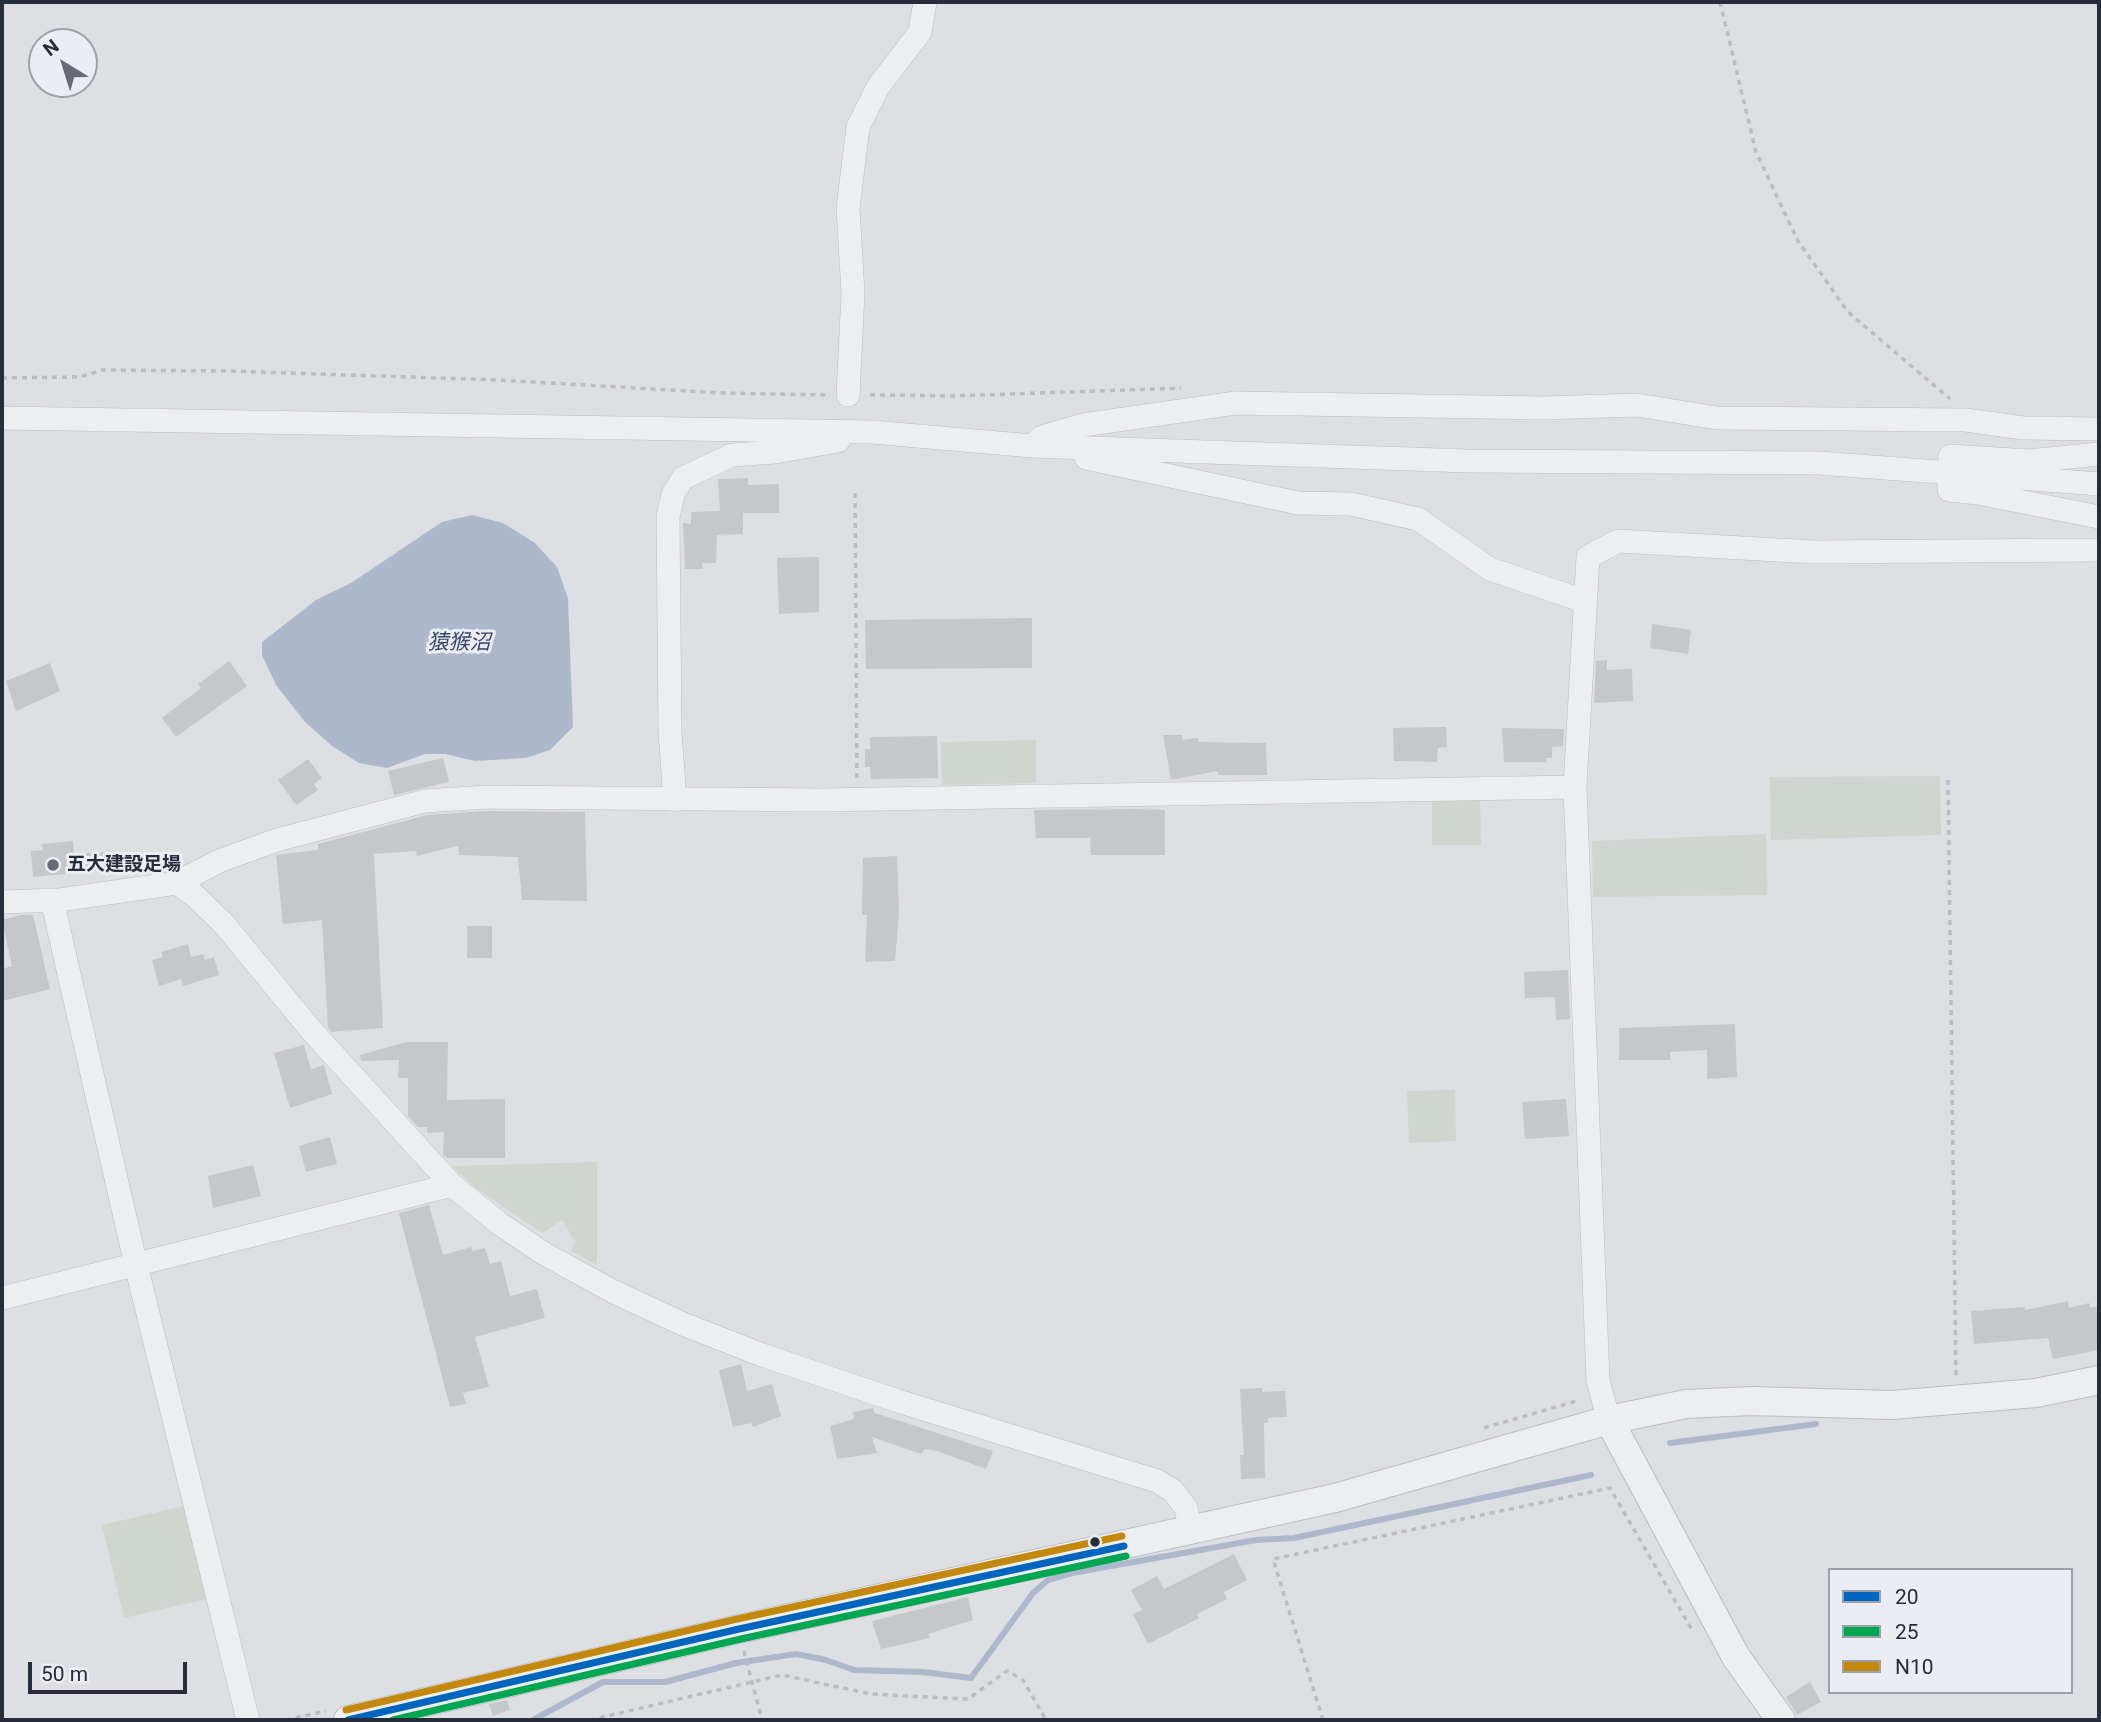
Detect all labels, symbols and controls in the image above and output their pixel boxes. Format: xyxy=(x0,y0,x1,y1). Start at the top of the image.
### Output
north arrow xyxy=(28,28,98,98)
text: N xyxy=(39,34,63,61)
water label: 猿猴沼 xyxy=(428,631,490,657)
place label: 五大建設足場 xyxy=(67,854,181,876)
marker: 五大建設足場 xyxy=(45,857,61,873)
unlabelled marker xyxy=(1088,1535,1102,1549)
legend xyxy=(1828,1568,2073,1694)
text: 20 xyxy=(1895,1585,1919,1609)
text: 25 xyxy=(1895,1620,1919,1644)
scale bar xyxy=(32,1648,191,1692)
text: N10 xyxy=(1895,1655,1934,1679)
text: 50 m xyxy=(41,1662,88,1686)

